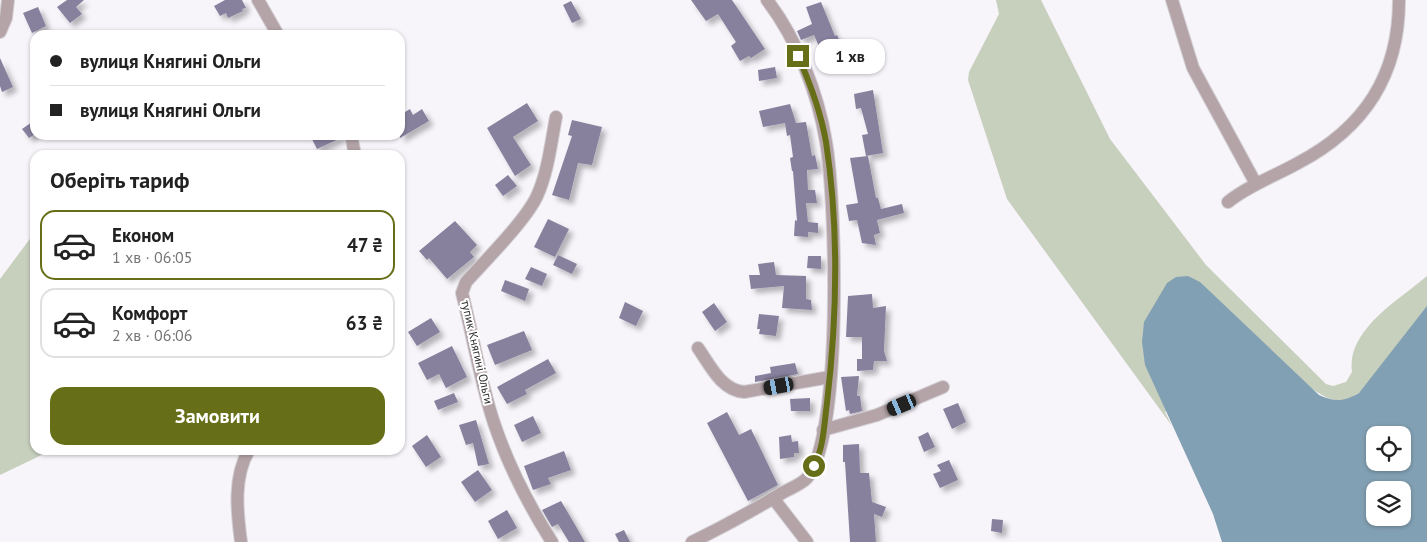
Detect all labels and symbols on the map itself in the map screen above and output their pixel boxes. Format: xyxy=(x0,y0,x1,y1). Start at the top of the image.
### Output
callout: 1 хв xyxy=(816,38,886,74)
route end xyxy=(787,45,809,67)
street label: тупик Княгині Ольги xyxy=(458,299,497,405)
car xyxy=(762,376,795,396)
car xyxy=(885,392,918,418)
route start xyxy=(803,455,825,477)

